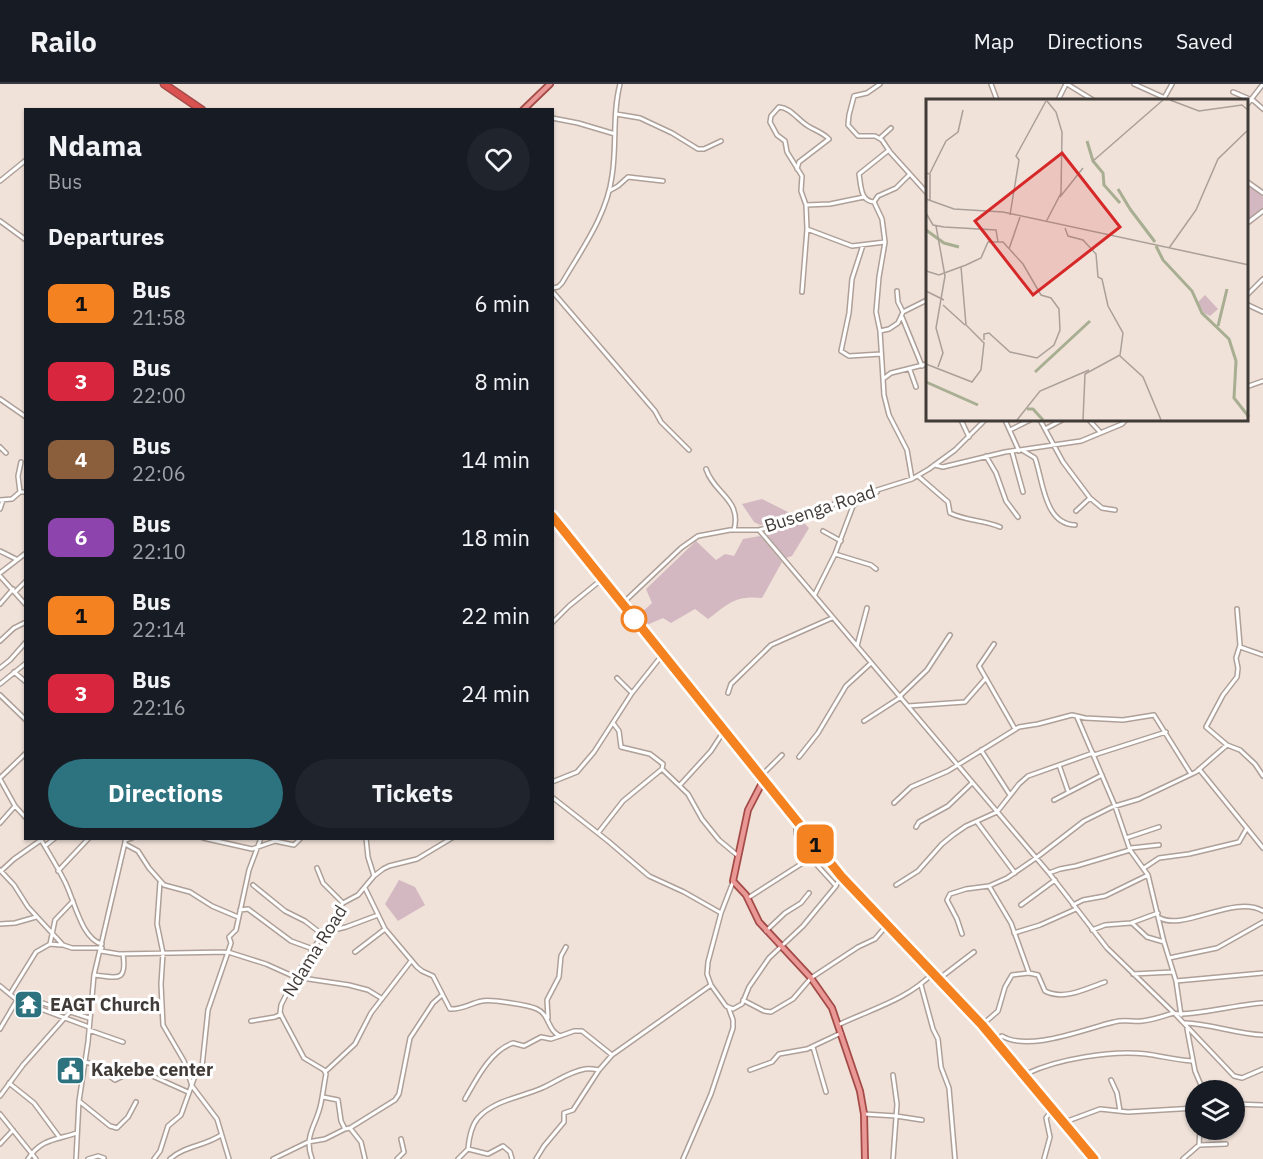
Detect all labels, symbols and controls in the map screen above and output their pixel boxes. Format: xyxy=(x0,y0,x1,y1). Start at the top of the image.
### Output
text: Railo xyxy=(30,23,97,60)
text: Map xyxy=(974,27,1014,55)
text: Directions xyxy=(1047,27,1143,55)
text: Saved xyxy=(1176,27,1233,55)
inset map xyxy=(926,99,1248,422)
text: Ndama xyxy=(48,127,142,164)
button: heart xyxy=(467,128,530,191)
text: Bus xyxy=(48,168,82,195)
text: Departures xyxy=(48,222,164,251)
text: Bus xyxy=(132,275,171,304)
text: 1 xyxy=(75,289,87,317)
text: 6 min xyxy=(474,289,530,318)
text: 21:58 xyxy=(132,304,186,331)
text: Bus xyxy=(132,353,171,382)
text: 3 xyxy=(75,367,87,395)
text: 8 min xyxy=(474,367,530,396)
text: 22:00 xyxy=(132,382,186,409)
text: Bus xyxy=(132,431,171,460)
text: 4 xyxy=(75,445,87,473)
text: 14 min xyxy=(461,445,530,474)
text: 22:06 xyxy=(132,460,186,487)
street label: Busenga Road xyxy=(761,480,878,537)
text: Bus xyxy=(132,509,171,538)
text: 6 xyxy=(75,523,87,551)
text: 18 min xyxy=(461,523,530,552)
text: 22:10 xyxy=(132,538,186,565)
text: Bus xyxy=(132,587,171,616)
text: 1 xyxy=(75,601,87,629)
text: 22 min xyxy=(461,601,530,630)
unlabelled marker xyxy=(621,606,647,632)
text: 22:14 xyxy=(132,616,186,643)
text: Bus xyxy=(132,665,171,694)
text: 3 xyxy=(75,679,87,707)
text: 24 min xyxy=(461,679,530,708)
text: 22:16 xyxy=(132,694,186,721)
button: Directions xyxy=(48,759,283,828)
button: Tickets xyxy=(295,759,530,828)
line badge: 1 xyxy=(796,824,834,864)
text: 1 xyxy=(809,830,821,858)
street label: Ndama Road xyxy=(277,901,352,1001)
temple icon: EAGT Church xyxy=(13,989,45,1021)
place label: EAGT Church xyxy=(50,993,160,1016)
public building icon: Kakebe center xyxy=(54,1054,86,1086)
place label: Kakebe center xyxy=(91,1058,213,1081)
map controls xyxy=(1185,1080,1245,1140)
button: layers xyxy=(1185,1080,1245,1140)

